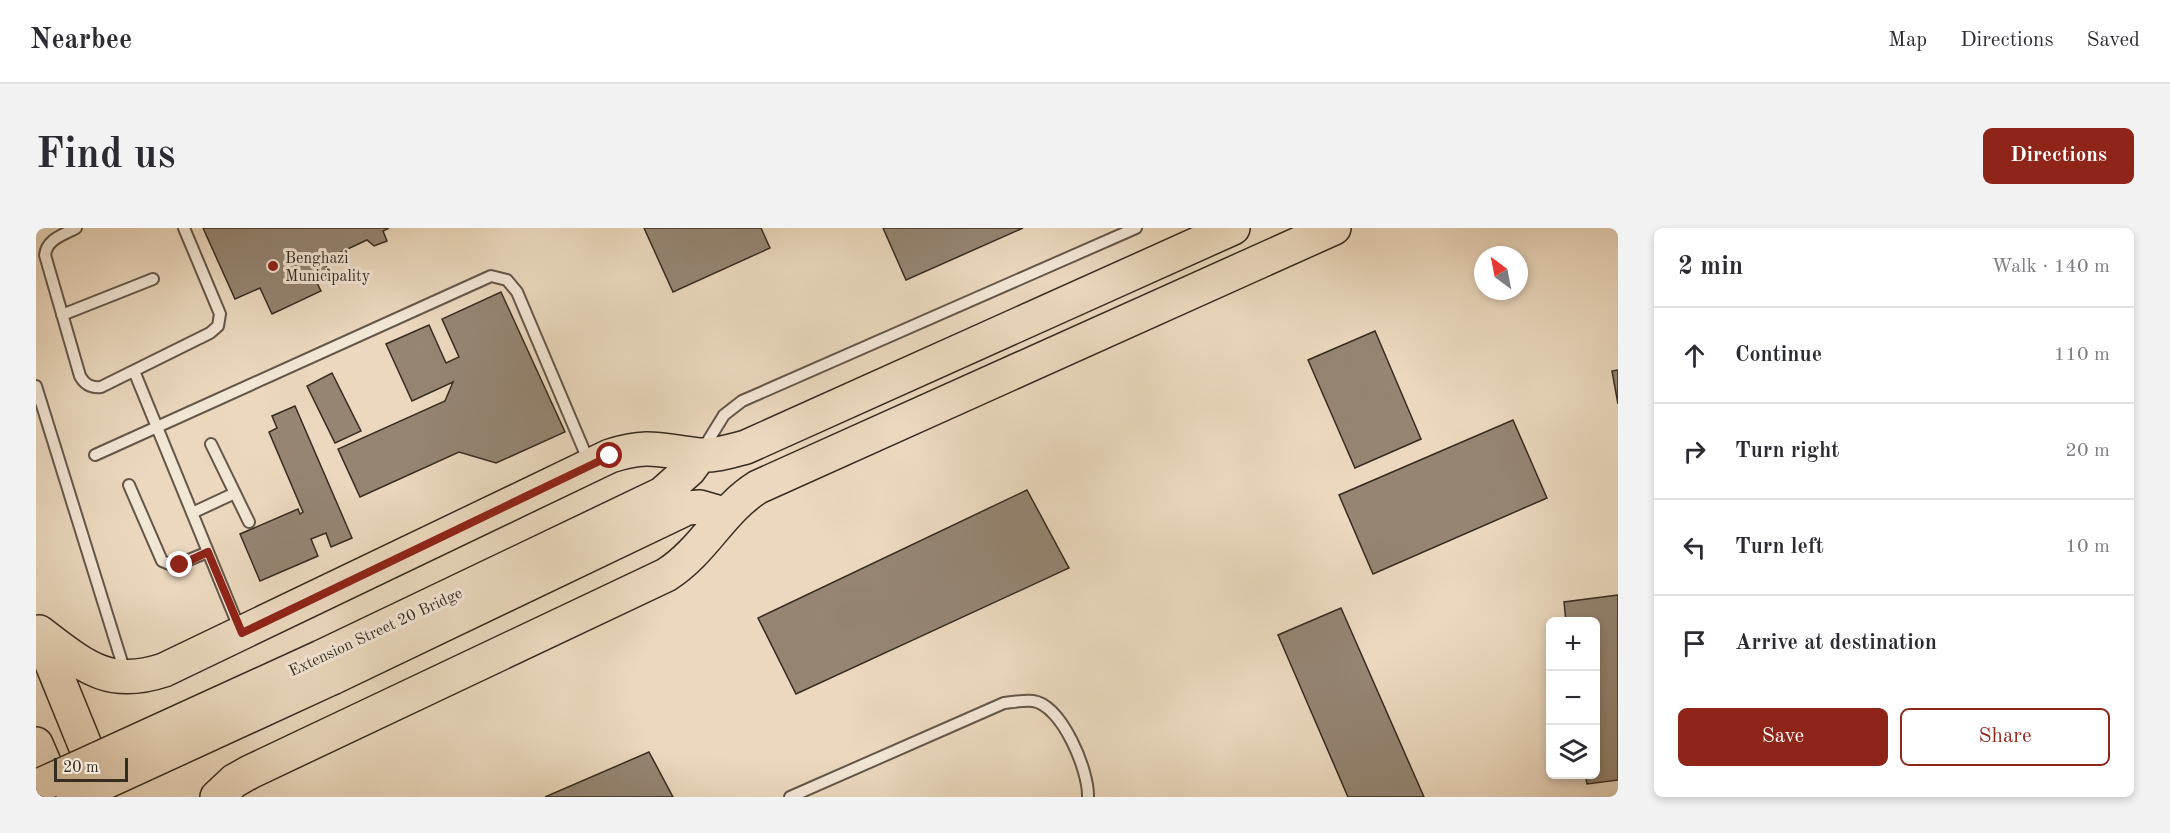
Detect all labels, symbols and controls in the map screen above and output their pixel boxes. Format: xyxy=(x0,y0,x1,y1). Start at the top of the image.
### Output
text: Nearbee xyxy=(30,27,132,55)
text: Map xyxy=(1888,30,1927,51)
text: Directions xyxy=(1960,30,2054,51)
text: Saved xyxy=(2087,30,2140,51)
button: Directions xyxy=(1983,128,2134,184)
text: Find us xyxy=(36,135,175,177)
north arrow xyxy=(1474,246,1528,300)
place label: Benghazi Municipality xyxy=(285,251,371,285)
text: 2 min xyxy=(1678,254,1743,280)
text: Walk · 140 m xyxy=(1991,257,2110,277)
marker: Benghazi Municipality xyxy=(266,259,280,273)
icon: ahead xyxy=(1678,339,1711,372)
text: Continue xyxy=(1735,344,1822,366)
text: 110 m xyxy=(2054,345,2110,365)
icon: right xyxy=(1678,435,1711,468)
text: Turn right xyxy=(1735,440,1839,462)
text: 20 m xyxy=(2065,441,2110,461)
route start xyxy=(596,442,622,468)
icon: left xyxy=(1678,531,1711,564)
text: Turn left xyxy=(1735,536,1824,558)
text: 10 m xyxy=(2065,537,2110,557)
route end xyxy=(166,551,192,577)
street label: Extension Street 20 Bridge xyxy=(287,586,465,680)
map controls xyxy=(1546,617,1600,779)
button: + xyxy=(1546,617,1600,671)
icon: arrive xyxy=(1678,627,1711,660)
text: Arrive at destination xyxy=(1735,632,1937,654)
button: − xyxy=(1546,671,1600,725)
button: Save xyxy=(1678,708,1888,766)
button: Share xyxy=(1900,708,2110,766)
button: layers xyxy=(1546,725,1600,779)
scale bar xyxy=(54,755,128,782)
text: 20 m xyxy=(63,760,99,776)

